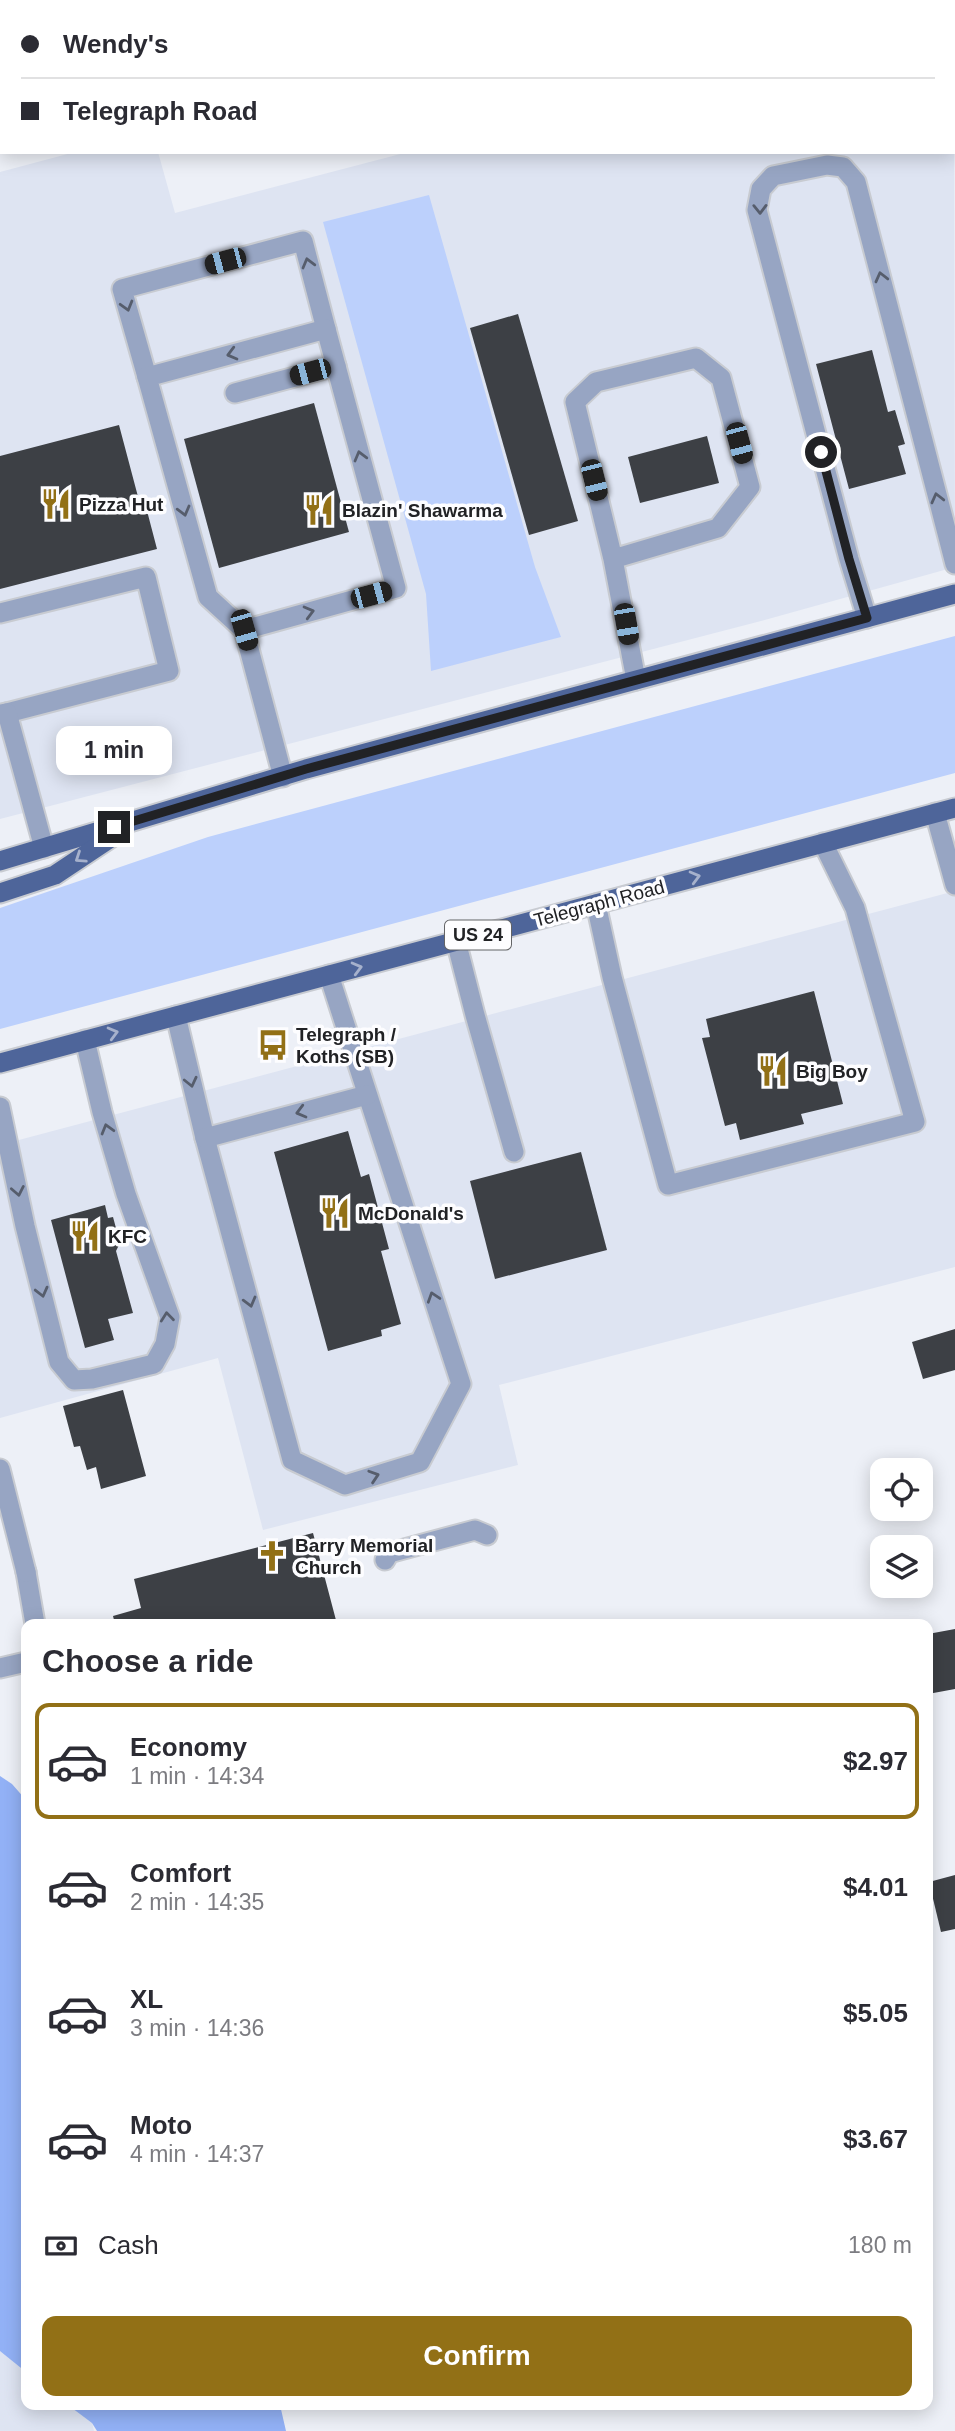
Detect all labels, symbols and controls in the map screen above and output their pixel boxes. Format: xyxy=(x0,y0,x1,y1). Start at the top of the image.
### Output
text: Wendy's xyxy=(63,29,168,59)
text: Telegraph Road xyxy=(63,96,258,126)
one-way arrow xyxy=(752,204,768,215)
car xyxy=(202,245,249,277)
one-way arrow xyxy=(302,257,317,269)
one-way arrow xyxy=(875,271,889,283)
one-way arrow xyxy=(118,299,133,311)
one-way arrow xyxy=(227,346,239,360)
car xyxy=(287,356,334,388)
car xyxy=(724,420,755,466)
route start xyxy=(805,436,837,468)
one-way arrow xyxy=(354,450,369,462)
car xyxy=(579,457,610,503)
restaurant icon: Pizza Hut xyxy=(39,487,73,521)
one-way arrow xyxy=(931,492,945,504)
restaurant icon: Blazin' Shawarma xyxy=(302,493,336,527)
place label: Pizza Hut xyxy=(79,494,164,515)
place label: Blazin' Shawarma xyxy=(342,500,503,521)
one-way arrow xyxy=(176,505,190,517)
car xyxy=(348,579,395,611)
car xyxy=(613,601,640,647)
one-way arrow xyxy=(303,606,315,620)
car xyxy=(229,607,260,653)
callout: 1 min xyxy=(56,726,172,774)
text: 1 min xyxy=(84,737,144,763)
route end xyxy=(98,811,130,843)
one-way arrow xyxy=(75,850,88,863)
one-way arrow xyxy=(689,871,701,886)
street label: Telegraph Road xyxy=(532,876,667,931)
road number: US 24 xyxy=(445,920,511,950)
one-way arrow xyxy=(351,961,363,976)
place label: Telegraph / Koths (SB) xyxy=(296,1024,397,1067)
one-way arrow xyxy=(107,1027,119,1041)
bus stop icon: Telegraph / Koths (SB) xyxy=(256,1028,290,1062)
restaurant icon: Big Boy xyxy=(756,1054,790,1088)
place label: Big Boy xyxy=(796,1061,868,1082)
one-way arrow xyxy=(183,1076,197,1088)
one-way arrow xyxy=(295,1104,307,1119)
one-way arrow xyxy=(101,1123,115,1135)
one-way arrow xyxy=(10,1185,25,1197)
restaurant icon: McDonald's xyxy=(318,1196,352,1230)
place label: McDonald's xyxy=(358,1203,464,1224)
restaurant icon: KFC xyxy=(68,1219,102,1253)
place label: KFC xyxy=(108,1226,147,1247)
one-way arrow xyxy=(34,1286,48,1298)
one-way arrow xyxy=(427,1291,441,1304)
one-way arrow xyxy=(241,1296,256,1308)
one-way arrow xyxy=(159,1311,174,1323)
map controls xyxy=(870,1458,933,1598)
button: locate xyxy=(870,1458,933,1521)
one-way arrow xyxy=(367,1470,379,1485)
place label: Barry Memorial Church xyxy=(295,1535,433,1578)
button: layers xyxy=(870,1535,933,1598)
church icon: Barry Memorial Church xyxy=(255,1539,289,1573)
text: Choose a ride xyxy=(42,1643,254,1679)
icon: car xyxy=(46,1730,109,1793)
text: Economy xyxy=(130,1732,247,1762)
text: $2.97 xyxy=(843,1746,908,1776)
text: 1 min · 14:34 xyxy=(130,1763,264,1789)
icon: car xyxy=(46,1856,109,1919)
text: Comfort xyxy=(130,1858,231,1888)
text: $4.01 xyxy=(843,1872,908,1902)
text: 2 min · 14:35 xyxy=(130,1889,264,1915)
icon: car xyxy=(46,1982,109,2045)
text: XL xyxy=(130,1984,163,2014)
text: $5.05 xyxy=(843,1998,908,2028)
text: 3 min · 14:36 xyxy=(130,2015,264,2041)
icon: car xyxy=(46,2108,109,2171)
text: Moto xyxy=(130,2110,192,2140)
text: $3.67 xyxy=(843,2124,908,2154)
text: 4 min · 14:37 xyxy=(130,2141,264,2167)
icon: cash xyxy=(42,2227,80,2265)
text: Cash xyxy=(98,2230,159,2260)
text: 180 m xyxy=(848,2232,912,2258)
button: Confirm xyxy=(42,2316,912,2396)

